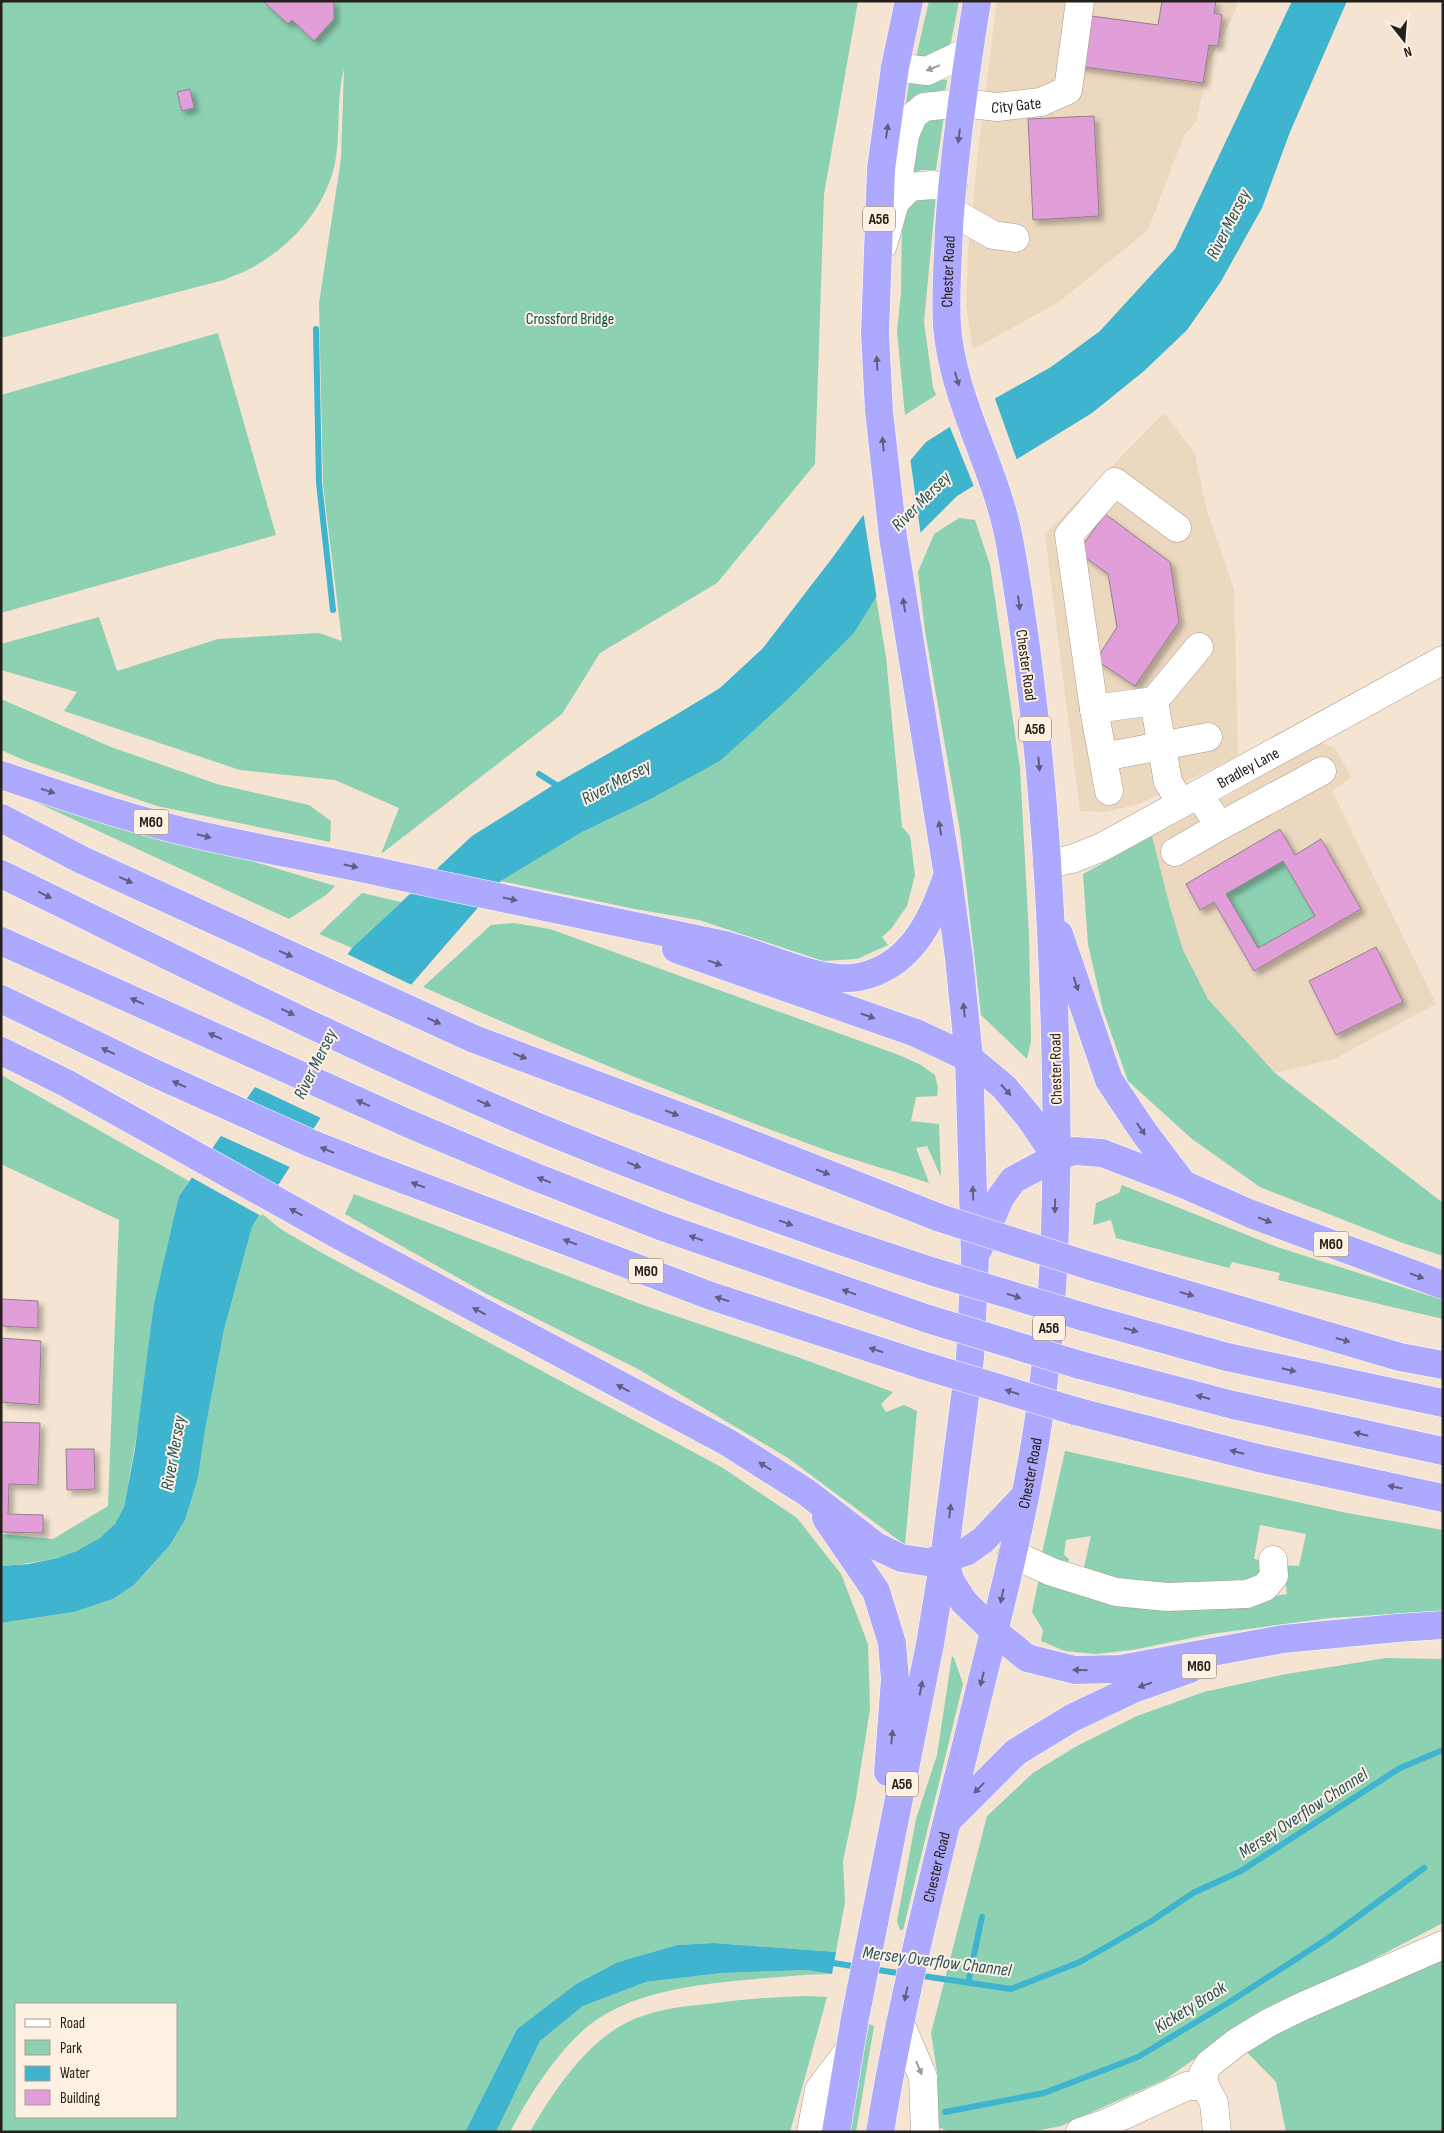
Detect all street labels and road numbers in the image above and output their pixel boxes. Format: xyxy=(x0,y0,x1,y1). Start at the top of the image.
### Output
street label: City Gate xyxy=(990,94,1042,118)
road number: A56 xyxy=(863,206,895,232)
street label: Chester Road xyxy=(938,235,960,307)
street label: Chester Road xyxy=(1011,628,1040,702)
road number: A56 xyxy=(1019,716,1051,742)
street label: Bradley Lane xyxy=(1214,744,1283,793)
road number: M60 xyxy=(134,810,168,834)
street label: Chester Road xyxy=(1046,1033,1067,1105)
road number: M60 xyxy=(1314,1232,1348,1256)
road number: M60 xyxy=(628,1258,664,1284)
road number: A56 xyxy=(1033,1316,1065,1340)
street label: Chester Road xyxy=(1015,1436,1047,1510)
road number: M60 xyxy=(1182,1654,1216,1678)
road number: A56 xyxy=(886,1772,918,1796)
street label: Chester Road xyxy=(920,1830,955,1904)

